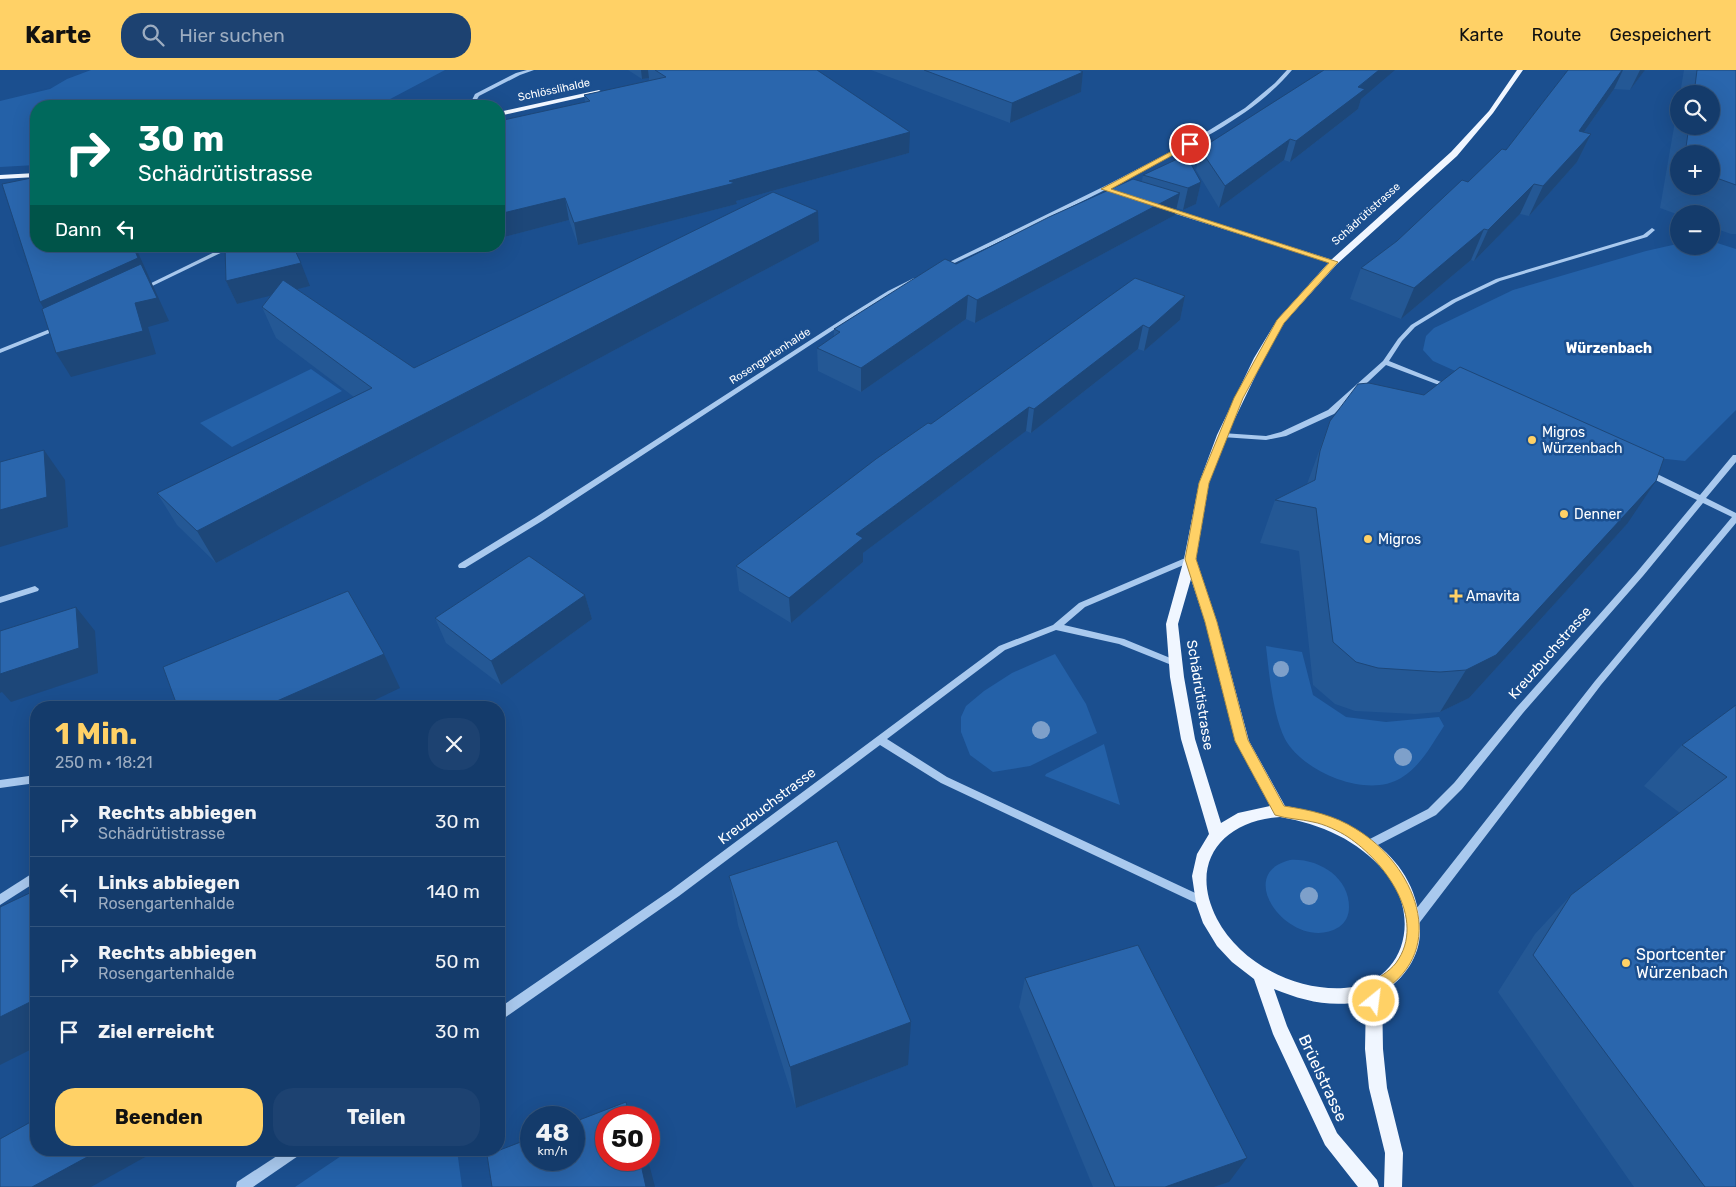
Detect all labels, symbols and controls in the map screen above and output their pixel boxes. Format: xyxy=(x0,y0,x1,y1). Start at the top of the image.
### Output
search box xyxy=(121,13,471,58)
text: Karte xyxy=(25,21,91,49)
icon: search xyxy=(139,21,167,49)
text: Hier suchen xyxy=(179,24,285,47)
text: Karte xyxy=(1459,24,1503,46)
text: Route xyxy=(1531,24,1581,46)
text: Gespeichert xyxy=(1609,24,1711,46)
street label: Schlösslihalde xyxy=(517,76,591,104)
map controls xyxy=(1670,85,1720,255)
button: search xyxy=(1670,85,1720,135)
text: 30 m xyxy=(138,118,224,160)
icon: right xyxy=(55,120,120,185)
pin xyxy=(1169,123,1211,165)
icon: arrive xyxy=(1176,130,1204,158)
button: + xyxy=(1670,145,1720,195)
text: Schädrütistrasse xyxy=(138,160,313,187)
street label: Schädrütistrasse xyxy=(1329,180,1403,248)
button: − xyxy=(1670,205,1720,255)
icon: left xyxy=(112,215,140,243)
text: Dann xyxy=(55,218,102,241)
street label: Rosengartenhalde xyxy=(727,325,813,387)
district label: Würzenbach xyxy=(1566,340,1652,357)
place label: Migros Würzenbach xyxy=(1542,424,1623,457)
marker: Migros Würzenbach xyxy=(1526,434,1538,446)
place label: Denner xyxy=(1574,506,1622,523)
marker: Denner xyxy=(1558,508,1570,520)
place label: Migros xyxy=(1378,531,1421,548)
marker: Migros xyxy=(1362,533,1374,545)
place label: Amavita xyxy=(1466,588,1520,605)
marker: Amavita xyxy=(1450,590,1462,602)
street label: Kreuzbuchstrasse xyxy=(1505,603,1595,703)
street label: Schädrütistrasse xyxy=(1183,639,1217,751)
text: 1 Min. xyxy=(55,716,138,752)
button: close xyxy=(428,718,480,770)
text: 250 m · 18:21 xyxy=(55,753,153,772)
street label: Kreuzbuchstrasse xyxy=(715,764,819,848)
text: Rechts abbiegen xyxy=(98,801,257,824)
icon: right xyxy=(55,808,83,836)
text: 30 m xyxy=(435,810,480,833)
text: Schädrütistrasse xyxy=(98,824,225,843)
text: Links abbiegen xyxy=(98,871,240,894)
icon: left xyxy=(55,878,83,906)
text: 140 m xyxy=(426,880,480,903)
text: Rosengartenhalde xyxy=(98,894,235,913)
text: Rechts abbiegen xyxy=(98,941,257,964)
place label: Sportcenter Würzenbach xyxy=(1636,945,1728,982)
icon: right xyxy=(55,948,83,976)
text: 50 m xyxy=(435,950,480,973)
marker: Sportcenter Würzenbach xyxy=(1620,957,1632,969)
text: Rosengartenhalde xyxy=(98,964,235,983)
position arrow xyxy=(1347,974,1399,1026)
icon: arrive xyxy=(55,1018,83,1046)
text: Ziel erreicht xyxy=(98,1020,214,1043)
text: 30 m xyxy=(435,1020,480,1043)
street label: Brüelstrasse xyxy=(1295,1032,1351,1125)
button: Beenden xyxy=(55,1088,263,1146)
button: Teilen xyxy=(273,1088,480,1146)
speed limit sign: 50 xyxy=(595,1106,660,1171)
text: 48 xyxy=(535,1118,570,1147)
text: km/h xyxy=(538,1144,567,1158)

